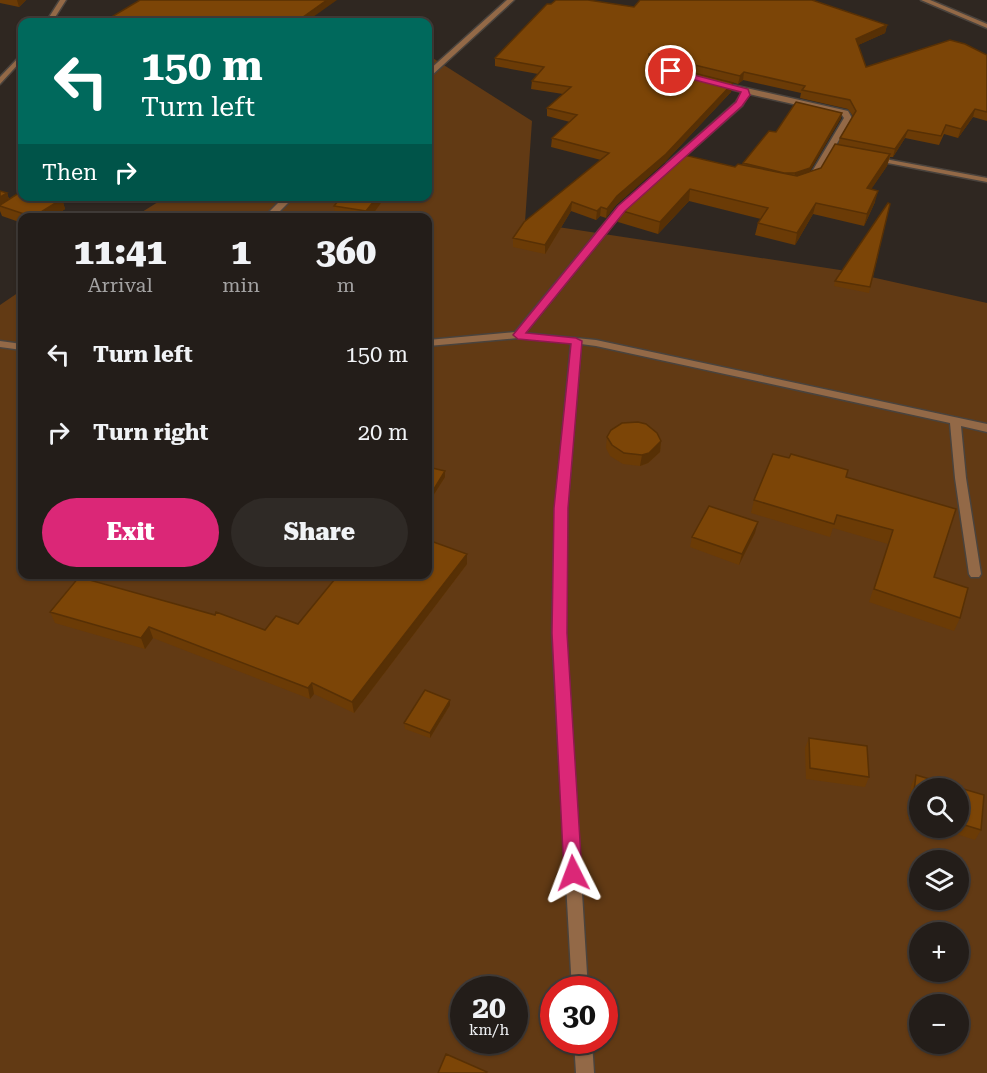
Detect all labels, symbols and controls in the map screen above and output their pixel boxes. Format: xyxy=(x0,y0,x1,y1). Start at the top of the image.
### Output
text: 150 m xyxy=(141,41,263,90)
icon: left xyxy=(42,42,120,120)
pin xyxy=(645,45,696,96)
icon: arrive xyxy=(654,54,687,87)
text: Turn left xyxy=(141,91,255,123)
icon: right xyxy=(109,156,142,189)
text: Then xyxy=(42,160,97,185)
text: 11:41 xyxy=(74,231,166,273)
text: 1 xyxy=(231,231,251,273)
text: 360 xyxy=(316,231,376,273)
text: Arrival xyxy=(88,273,153,297)
text: min xyxy=(222,273,260,297)
text: m xyxy=(337,273,355,297)
icon: left xyxy=(42,338,75,371)
text: Turn left xyxy=(93,342,193,367)
text: 150 m xyxy=(345,342,408,367)
icon: right xyxy=(42,416,75,449)
text: Turn right xyxy=(93,420,208,445)
text: 20 m xyxy=(358,420,408,445)
button: Exit xyxy=(42,498,219,567)
button: Share xyxy=(231,498,408,567)
map controls xyxy=(909,778,969,1054)
button: search xyxy=(909,778,969,838)
position arrow xyxy=(541,841,605,905)
button: layers xyxy=(909,850,969,910)
button: + xyxy=(909,922,969,982)
speed limit sign: 30 xyxy=(540,976,618,1054)
text: 20 xyxy=(472,990,506,1025)
button: − xyxy=(909,994,969,1054)
text: km/h xyxy=(469,1021,509,1039)

